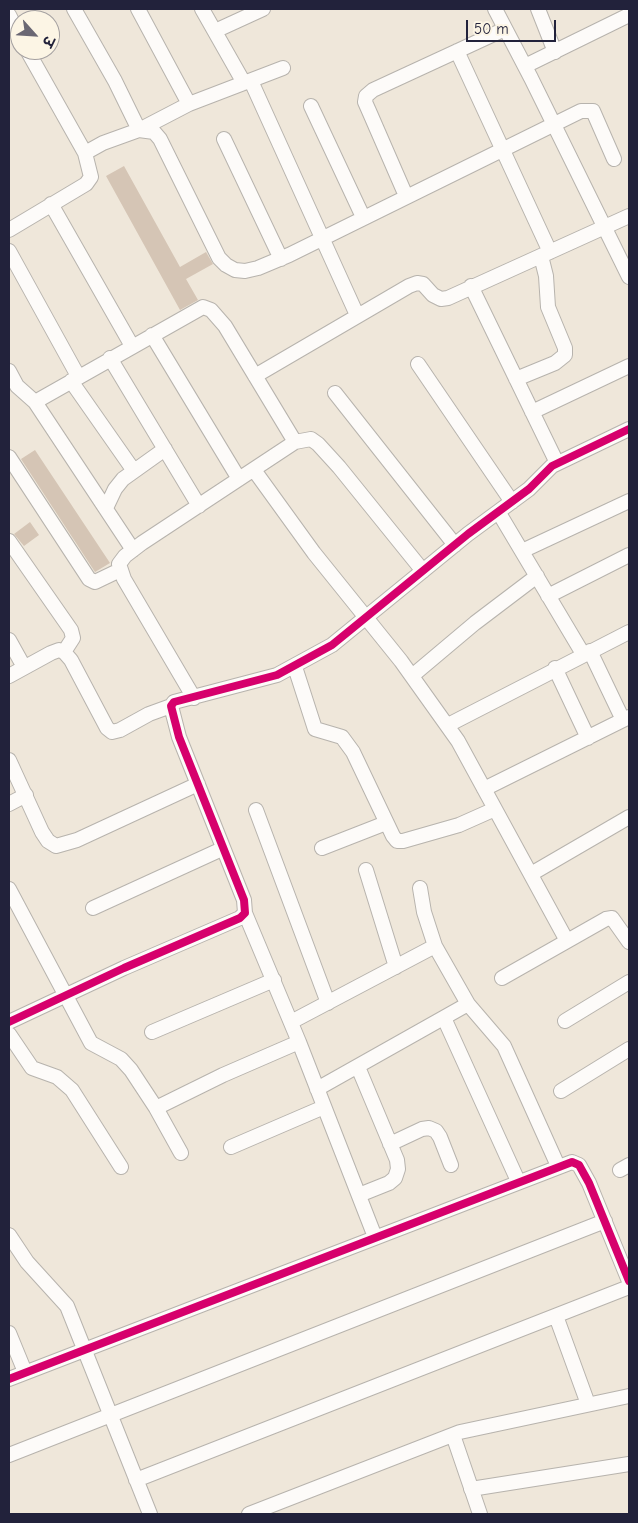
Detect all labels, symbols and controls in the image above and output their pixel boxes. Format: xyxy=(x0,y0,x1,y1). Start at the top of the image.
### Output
north arrow xyxy=(10,10,60,60)
scale bar xyxy=(468,10,558,42)
text: 50 m xyxy=(474,20,509,38)
text: उ xyxy=(38,33,58,49)

